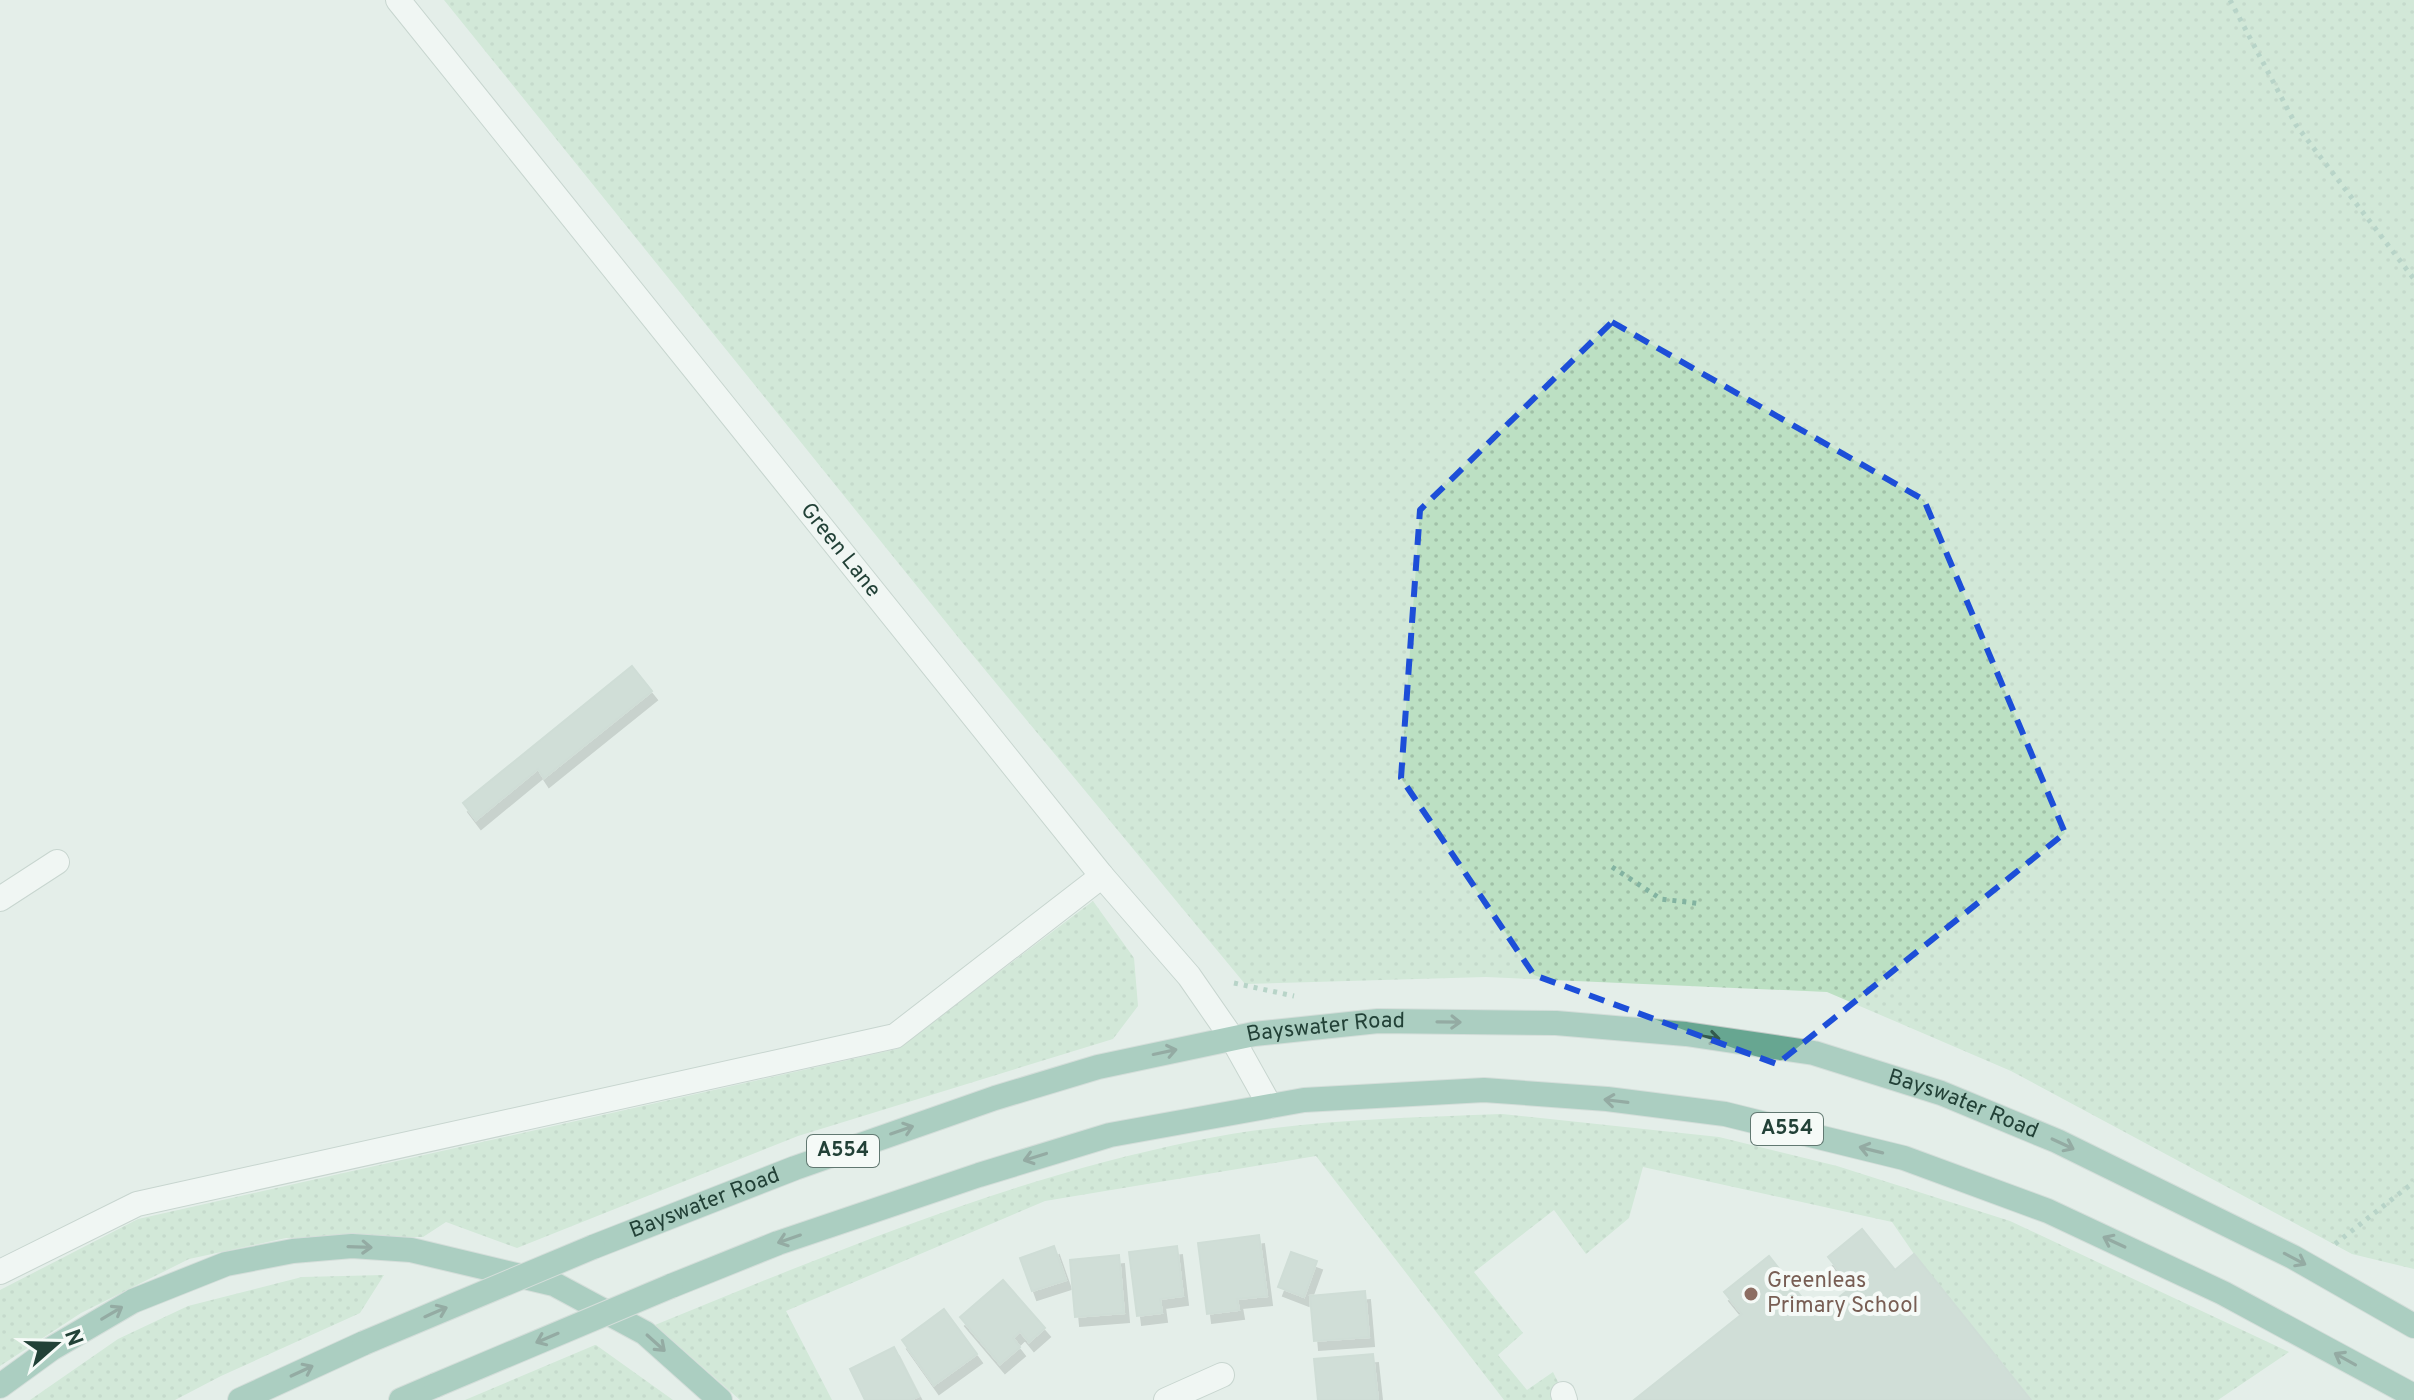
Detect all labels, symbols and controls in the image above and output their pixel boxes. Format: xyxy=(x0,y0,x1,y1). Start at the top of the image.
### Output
street label: Green Lane xyxy=(794,498,886,603)
street label: Bayswater Road xyxy=(1244,1007,1405,1049)
one-way arrow xyxy=(1435,1014,1462,1030)
one-way arrow xyxy=(1695,1030,1720,1045)
one-way arrow xyxy=(1152,1044,1177,1059)
street label: Bayswater Road xyxy=(1884,1064,2042,1145)
one-way arrow xyxy=(1603,1093,1630,1108)
road number: A554 xyxy=(1751,1113,1823,1145)
one-way arrow xyxy=(889,1122,914,1137)
road number: A554 xyxy=(807,1135,879,1167)
one-way arrow xyxy=(2050,1137,2074,1152)
one-way arrow xyxy=(1858,1142,1884,1157)
one-way arrow xyxy=(1023,1150,1049,1165)
street label: Bayswater Road xyxy=(626,1162,784,1245)
one-way arrow xyxy=(776,1233,801,1248)
one-way arrow xyxy=(2102,1234,2126,1249)
one-way arrow xyxy=(346,1239,373,1254)
one-way arrow xyxy=(2283,1252,2307,1268)
place label: Greenleas Primary School xyxy=(1767,1268,1918,1320)
marker: Greenleas Primary School xyxy=(1742,1285,1760,1303)
north arrow xyxy=(16,1304,96,1384)
one-way arrow xyxy=(423,1304,448,1319)
one-way arrow xyxy=(100,1305,123,1321)
text: N xyxy=(57,1326,88,1350)
one-way arrow xyxy=(535,1331,560,1346)
one-way arrow xyxy=(646,1333,666,1351)
one-way arrow xyxy=(2334,1351,2358,1367)
one-way arrow xyxy=(290,1363,314,1378)

